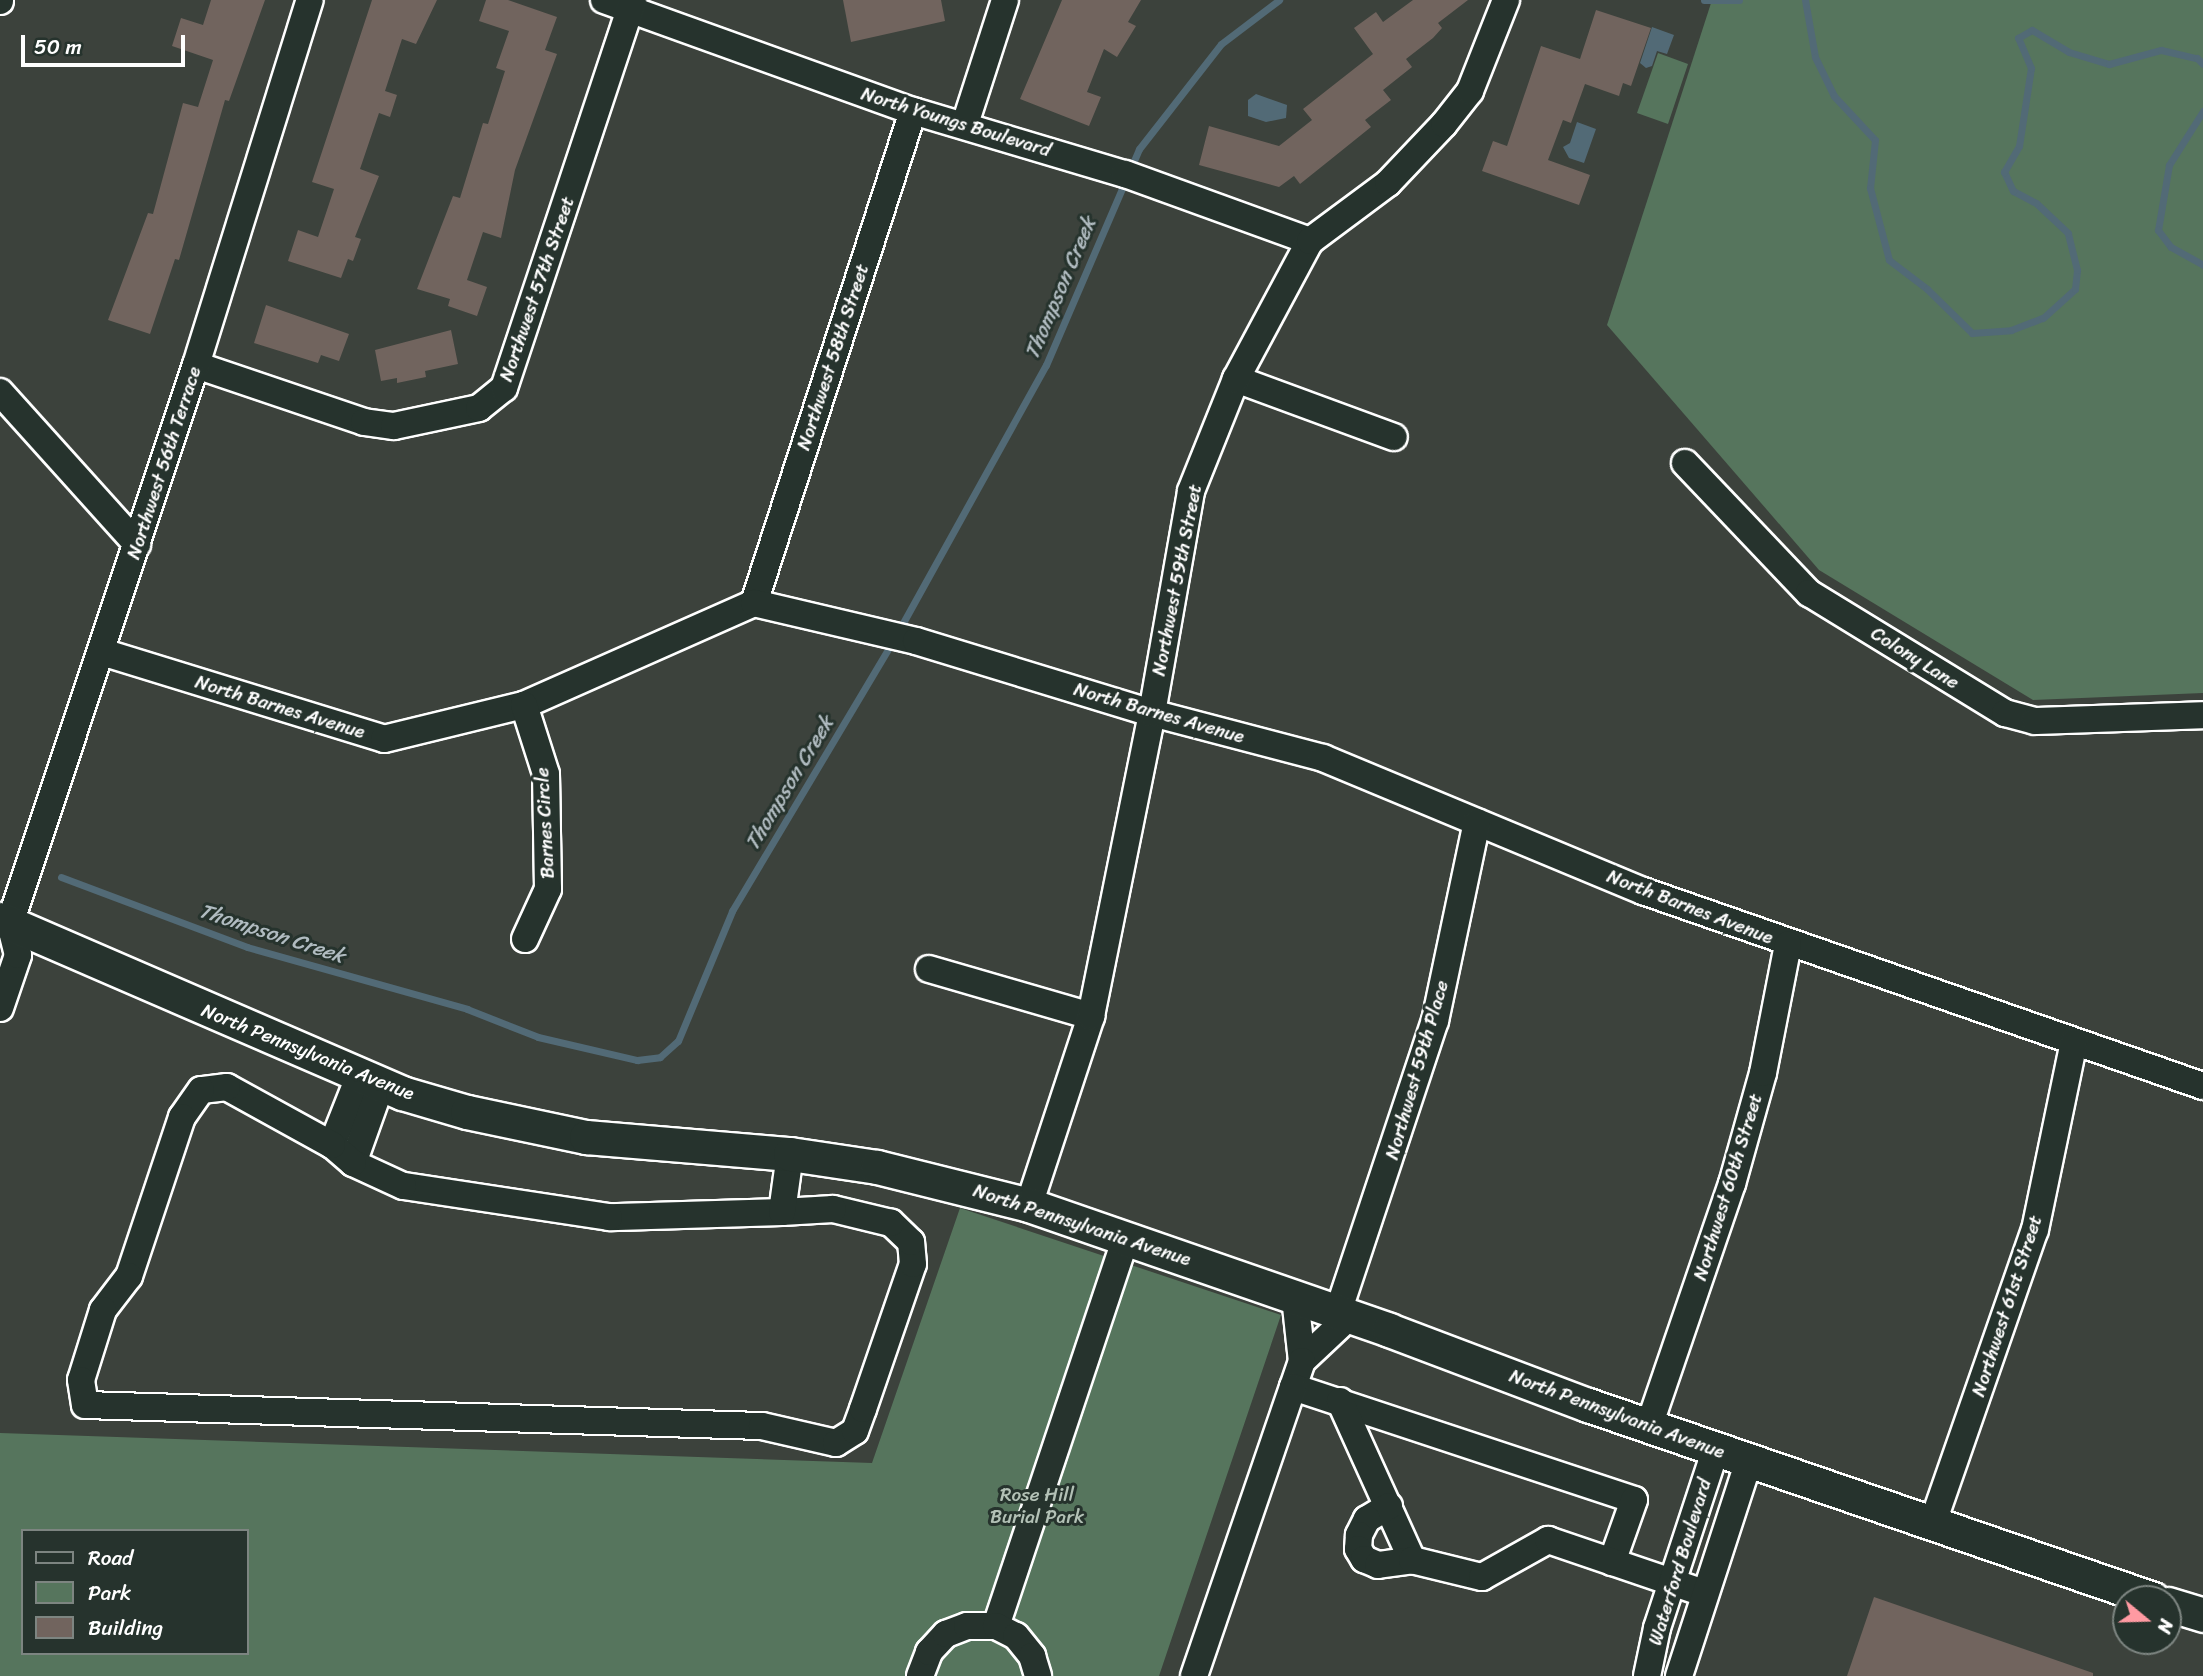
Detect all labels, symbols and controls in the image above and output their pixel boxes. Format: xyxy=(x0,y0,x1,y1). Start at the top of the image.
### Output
scale bar xyxy=(24,21,189,65)
text: 50 m xyxy=(34,28,82,66)
street label: North Youngs Boulevard xyxy=(858,82,1054,162)
street label: Northwest 57th Street xyxy=(495,194,579,384)
water label: Thompson Creek xyxy=(1019,213,1101,363)
street label: Northwest 58th Street xyxy=(792,261,874,453)
street label: Northwest 56th Terrace xyxy=(122,364,206,562)
street label: Northwest 59th Street xyxy=(1147,482,1207,678)
street label: Colony Lane xyxy=(1867,622,1963,694)
street label: North Barnes Avenue xyxy=(192,670,368,744)
street label: North Barnes Avenue xyxy=(1071,678,1247,748)
water label: Thompson Creek xyxy=(739,711,839,855)
street label: Barnes Circle xyxy=(531,767,559,879)
street label: North Barnes Avenue xyxy=(1604,865,1776,949)
water label: Thompson Creek xyxy=(196,898,348,968)
street label: Northwest 59th Place xyxy=(1381,978,1453,1162)
street label: North Pennsylvania Avenue xyxy=(198,999,418,1105)
street label: Northwest 60th Street xyxy=(1689,1091,1767,1283)
street label: North Pennsylvania Avenue xyxy=(970,1179,1194,1271)
street label: Northwest 61st Street xyxy=(1967,1212,2047,1400)
street label: North Pennsylvania Avenue xyxy=(1506,1364,1728,1464)
street label: Waterford Boulevard xyxy=(1644,1476,1716,1648)
park label: Rose Hill Burial Park xyxy=(990,1484,1084,1528)
legend xyxy=(21,1529,248,1655)
text: Road xyxy=(88,1539,133,1577)
text: Park xyxy=(88,1574,131,1612)
north arrow xyxy=(2112,1585,2182,1655)
text: Building xyxy=(88,1609,163,1647)
text: N xyxy=(2148,1615,2183,1638)

